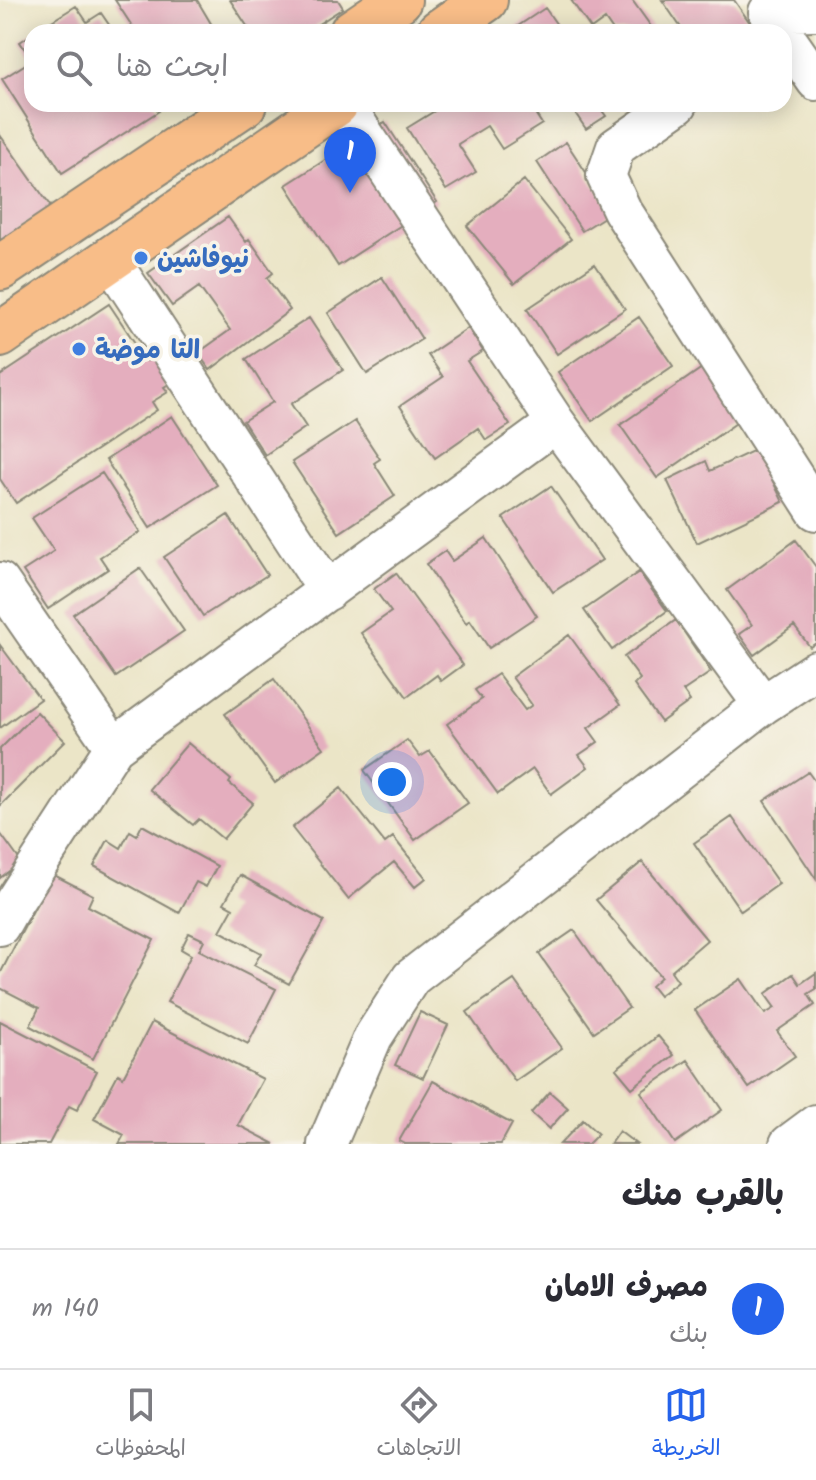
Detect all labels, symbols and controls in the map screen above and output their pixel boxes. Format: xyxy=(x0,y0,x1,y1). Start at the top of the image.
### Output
search box xyxy=(24,24,792,112)
text: ابحث هنا xyxy=(116,44,228,92)
icon: search xyxy=(52,46,96,90)
pin: 1 xyxy=(324,127,376,193)
place label: نيوفاشين xyxy=(157,239,249,281)
marker: نيوفاشين xyxy=(132,249,150,267)
place label: التا موضة xyxy=(95,330,200,372)
marker: التا موضة xyxy=(70,340,88,358)
your location xyxy=(372,762,412,802)
text: بالقرب منك xyxy=(622,1169,784,1223)
text: مصرف الامان xyxy=(545,1264,708,1312)
text: 140 m xyxy=(32,1288,99,1330)
text: 1 xyxy=(754,1288,762,1330)
text: بنك xyxy=(669,1314,708,1356)
tab: المحفوظات xyxy=(95,1383,186,1467)
tab: الاتجاهات xyxy=(377,1383,461,1467)
tab: الخريطة xyxy=(652,1383,721,1467)

